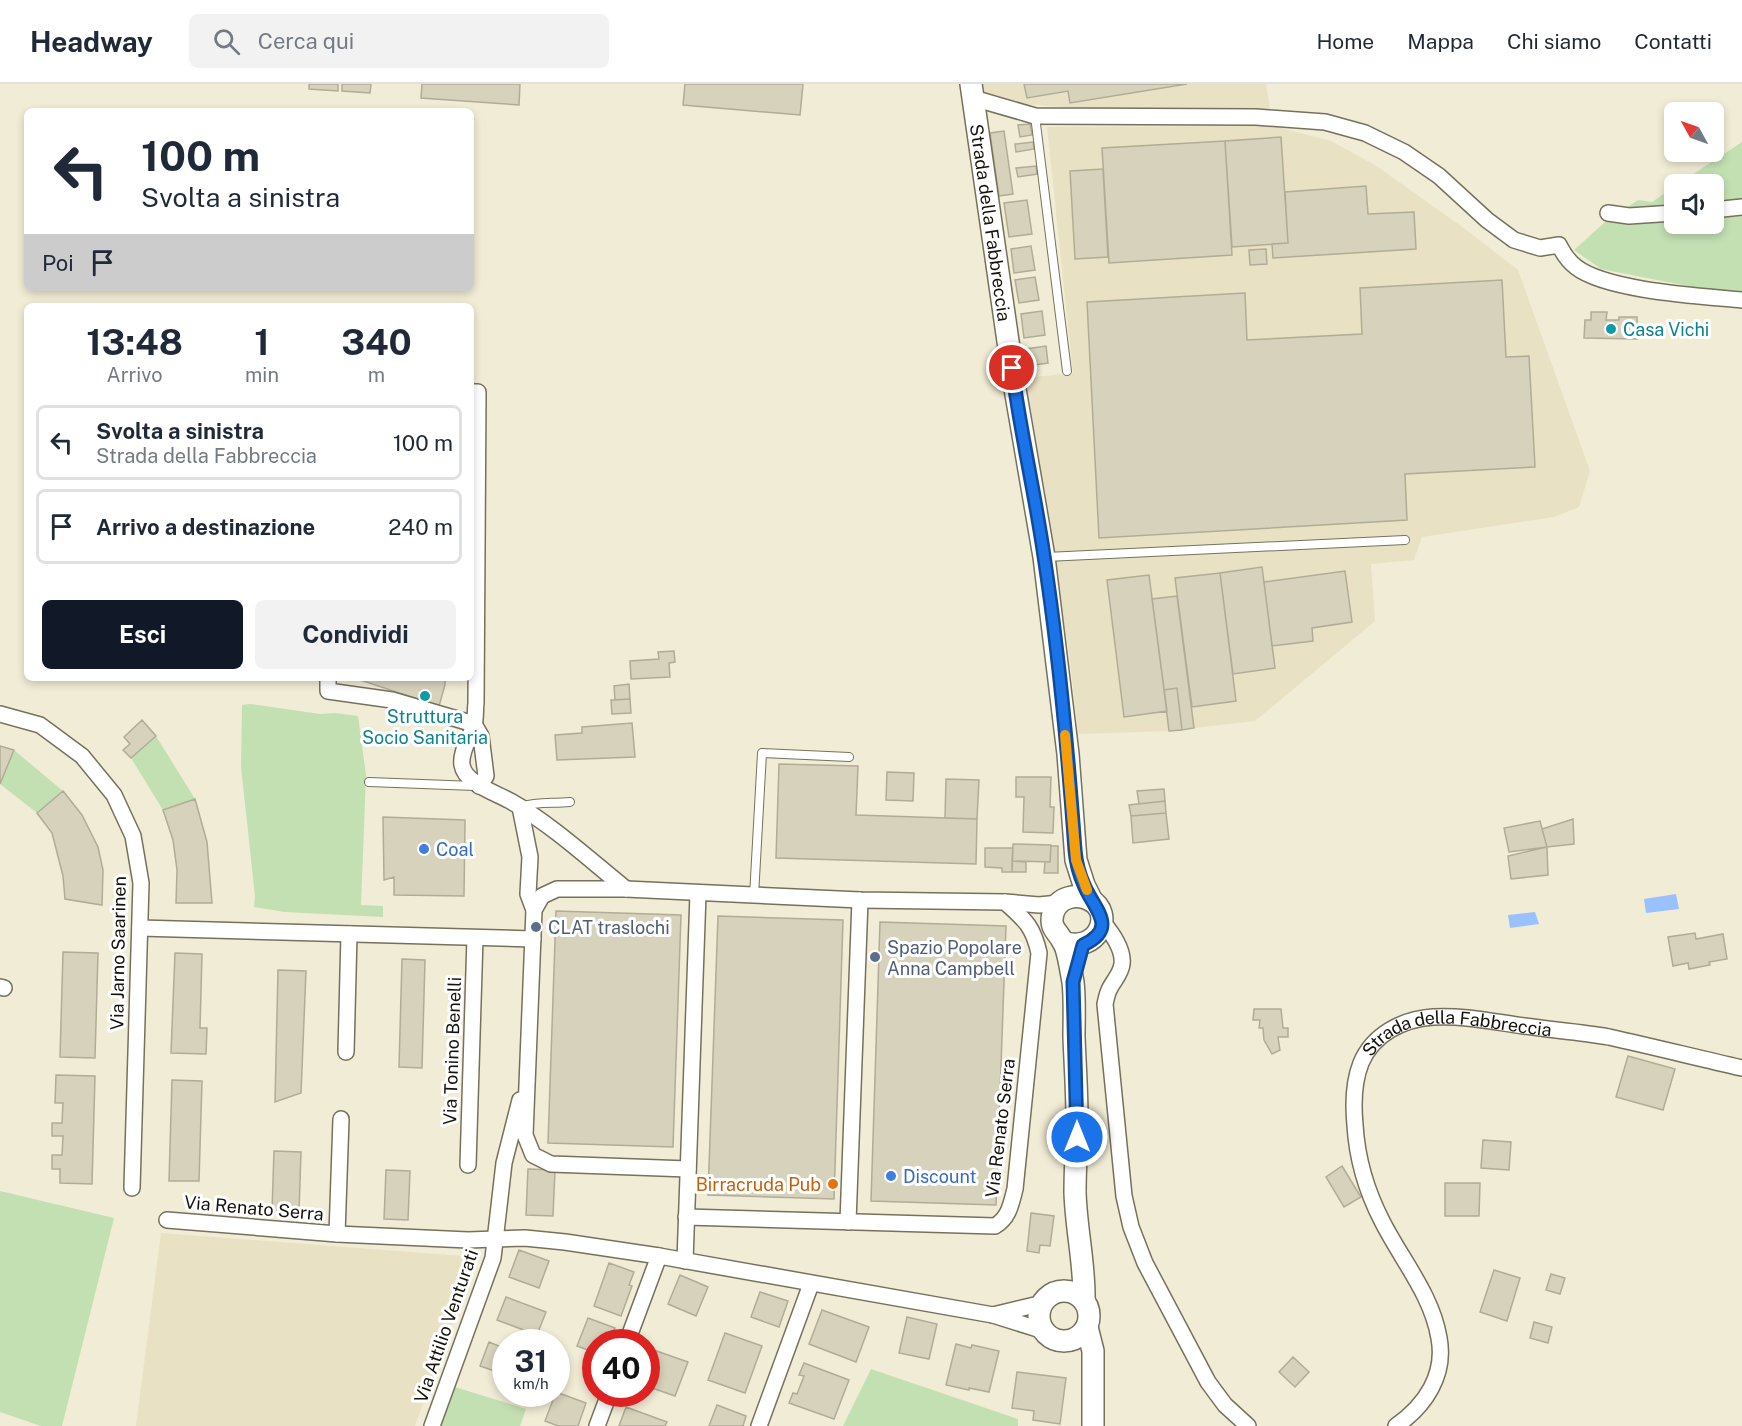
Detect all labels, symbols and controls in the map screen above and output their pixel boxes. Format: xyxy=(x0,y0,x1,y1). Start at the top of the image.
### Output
search box xyxy=(189,14,609,68)
text: Headway xyxy=(30,25,153,58)
icon: search xyxy=(210,25,243,58)
text: Cerca qui xyxy=(258,28,354,54)
text: Home xyxy=(1316,29,1374,54)
text: Mappa xyxy=(1407,29,1474,54)
text: Chi siamo xyxy=(1507,29,1601,54)
text: Contatti xyxy=(1634,29,1712,54)
north arrow xyxy=(1664,102,1724,162)
map controls xyxy=(1664,102,1724,234)
street label: Strada della Fabbreccia xyxy=(966,123,1015,323)
text: 100 m xyxy=(141,131,260,180)
icon: left xyxy=(42,132,120,210)
button: sound xyxy=(1664,174,1724,234)
text: Svolta a sinistra xyxy=(141,181,340,213)
icon: arrive xyxy=(86,246,119,279)
text: Poi xyxy=(42,250,74,276)
place label: Casa Vichi xyxy=(1623,319,1709,340)
text: 13:48 xyxy=(86,321,183,363)
text: 1 xyxy=(254,321,270,363)
text: 340 xyxy=(341,321,412,363)
marker: Casa Vichi xyxy=(1604,322,1618,336)
pin xyxy=(986,342,1037,393)
icon: arrive xyxy=(995,351,1028,384)
text: Arrivo xyxy=(107,363,163,387)
text: min xyxy=(245,363,279,387)
text: m xyxy=(368,363,385,387)
text: Svolta a sinistra xyxy=(96,418,264,444)
icon: left xyxy=(45,426,78,459)
text: 100 m xyxy=(393,430,453,456)
text: Strada della Fabbreccia xyxy=(96,444,317,468)
icon: arrive xyxy=(45,510,78,543)
text: Arrivo a destinazione xyxy=(96,514,315,540)
text: 240 m xyxy=(388,514,453,540)
button: Esci xyxy=(42,600,243,669)
button: Condividi xyxy=(255,600,456,669)
marker: Struttura Socio Sanitaria xyxy=(418,689,432,703)
place label: Struttura Socio Sanitaria xyxy=(362,706,488,748)
place label: Coal xyxy=(436,839,474,860)
marker: Coal xyxy=(417,842,431,856)
street label: Via Jarno Saarinen xyxy=(106,876,130,1030)
place label: CLAT traslochi xyxy=(548,917,670,938)
marker: CLAT traslochi xyxy=(529,920,543,934)
place label: Spazio Popolare Anna Campbell xyxy=(887,937,1022,979)
marker: Spazio Popolare Anna Campbell xyxy=(868,950,882,964)
street label: Via Tonino Benelli xyxy=(439,977,465,1125)
street label: Strada della Fabbreccia xyxy=(1357,1006,1553,1060)
street label: Via Renato Serra xyxy=(981,1057,1019,1199)
position arrow xyxy=(1045,1105,1109,1169)
place label: Discount xyxy=(903,1166,977,1187)
marker: Discount xyxy=(884,1169,898,1183)
place label: Birracruda Pub xyxy=(696,1174,821,1195)
marker: Birracruda Pub xyxy=(826,1177,840,1191)
street label: Via Renato Serra xyxy=(183,1191,325,1225)
street label: Via Attilio Venturati xyxy=(410,1247,482,1405)
speed limit sign: 40 xyxy=(582,1329,660,1407)
text: 31 xyxy=(515,1343,547,1379)
text: km/h xyxy=(513,1375,549,1392)

